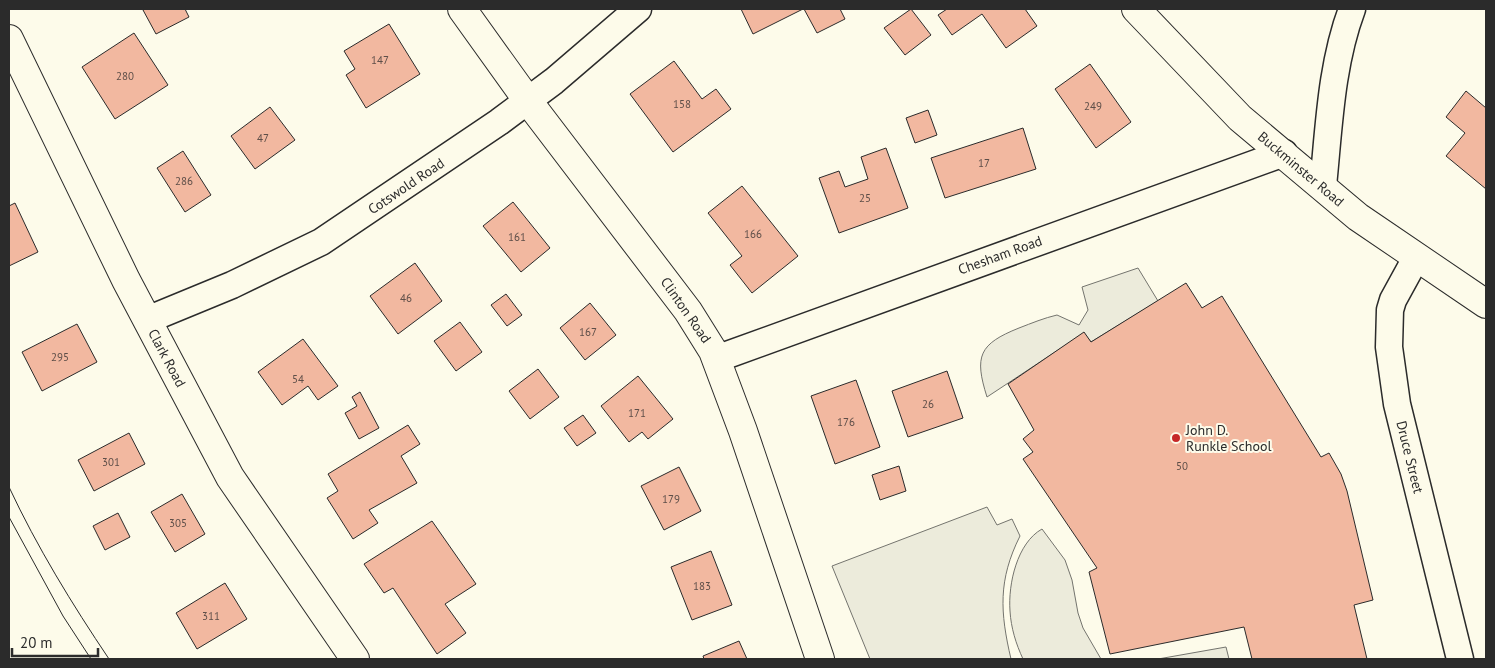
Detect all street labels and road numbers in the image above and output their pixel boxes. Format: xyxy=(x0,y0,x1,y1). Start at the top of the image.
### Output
street label: Buckminster Road xyxy=(1254,128,1348,210)
street label: Cotswold Road xyxy=(364,154,448,218)
street label: Chesham Road xyxy=(956,231,1044,279)
street label: Clinton Road xyxy=(657,273,715,347)
street label: Clark Road xyxy=(144,326,190,390)
street label: Druce Street xyxy=(1392,419,1428,495)

